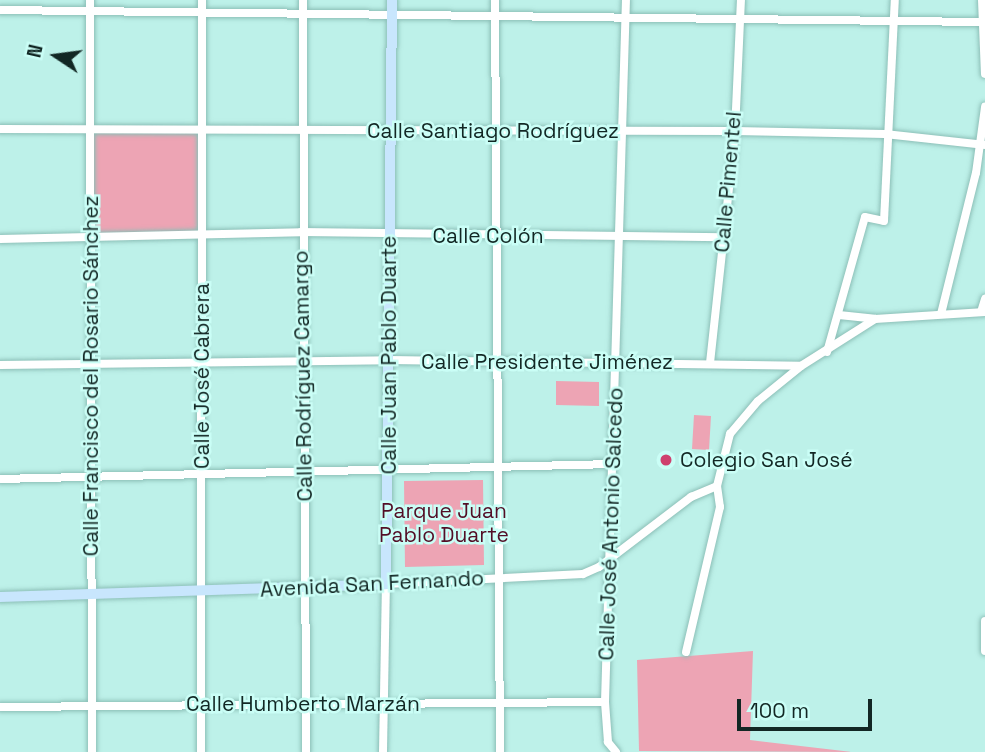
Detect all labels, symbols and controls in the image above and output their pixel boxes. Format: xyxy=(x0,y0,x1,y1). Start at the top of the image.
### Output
north arrow xyxy=(21,21,91,91)
text: N xyxy=(21,42,49,60)
street label: Calle Pimentel xyxy=(709,110,747,254)
street label: Calle Santiago Rodríguez xyxy=(367,118,619,144)
street label: Calle Francisco del Rosario Sánchez xyxy=(78,196,104,556)
street label: Calle Colón xyxy=(432,223,544,249)
street label: Calle Juan Pablo Duarte xyxy=(376,236,402,474)
street label: Calle Rodríguez Camargo xyxy=(288,250,318,502)
street label: Calle José Cabrera xyxy=(189,283,215,469)
street label: Calle Presidente Jiménez xyxy=(421,349,673,375)
street label: Calle José Antonio Salcedo xyxy=(594,387,628,661)
place label: Colegio San José xyxy=(680,447,853,473)
marker: Colegio San José xyxy=(658,452,674,468)
park label: Parque Juan Pablo Duarte xyxy=(379,498,509,548)
street label: Avenida San Fernando xyxy=(259,566,485,602)
scale bar xyxy=(740,686,875,730)
street label: Calle Humberto Marzán xyxy=(186,691,420,717)
text: 100 m xyxy=(750,697,809,724)

